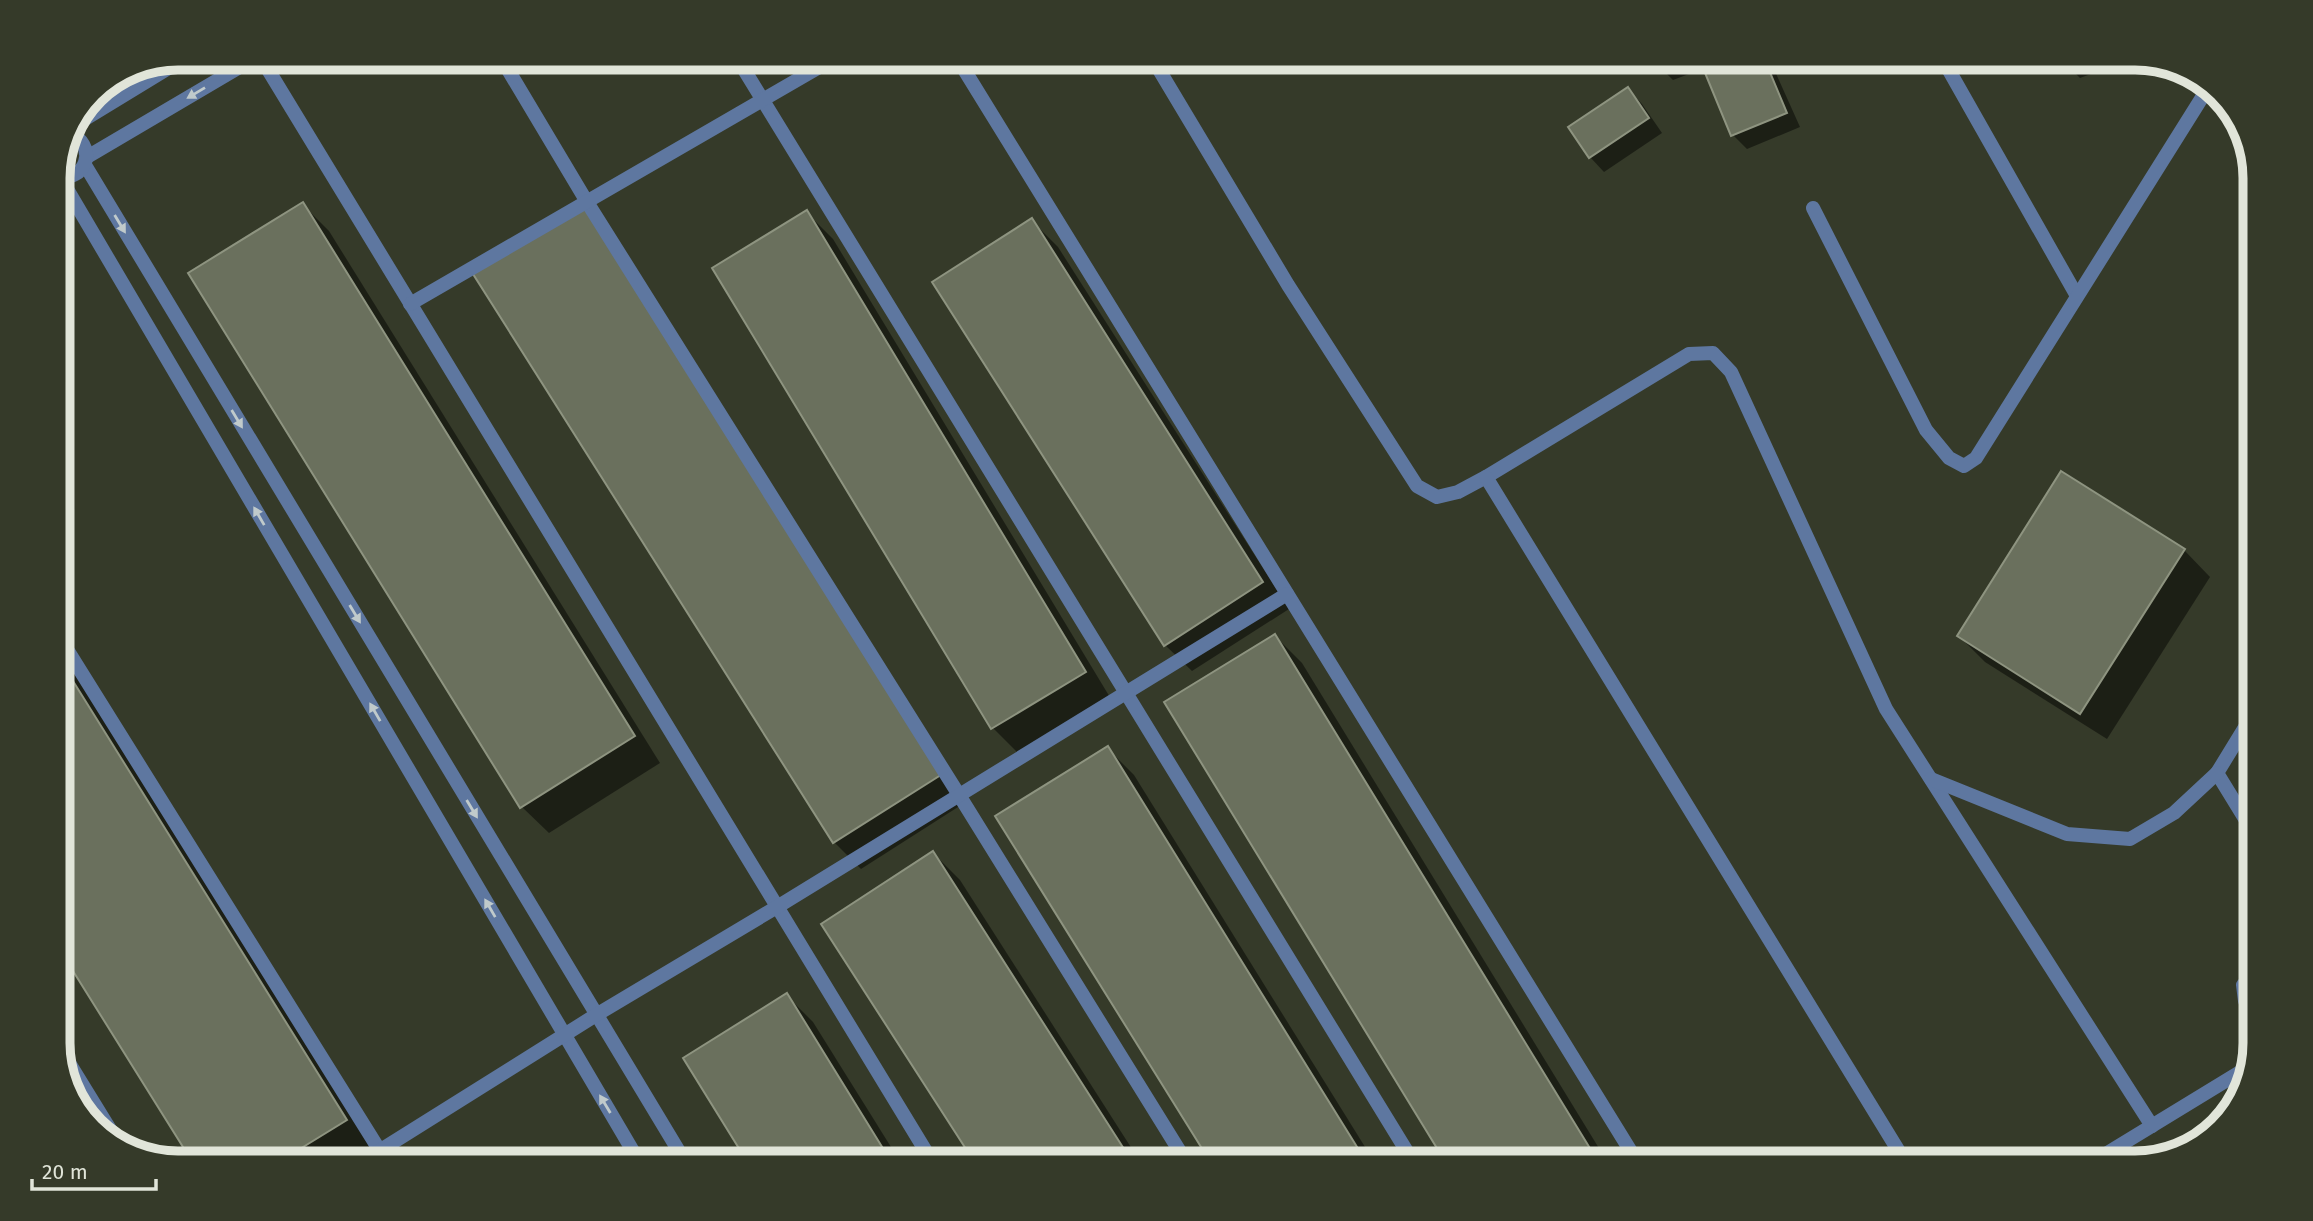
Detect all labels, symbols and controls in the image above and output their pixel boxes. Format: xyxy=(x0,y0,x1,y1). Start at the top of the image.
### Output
one-way arrow xyxy=(186,86,205,99)
one-way arrow xyxy=(114,214,126,233)
one-way arrow xyxy=(231,409,244,428)
one-way arrow xyxy=(253,507,265,526)
one-way arrow xyxy=(348,604,361,623)
one-way arrow xyxy=(368,703,381,722)
one-way arrow xyxy=(466,799,478,818)
one-way arrow xyxy=(484,899,496,918)
one-way arrow xyxy=(599,1095,611,1114)
scale bar xyxy=(32,1148,156,1192)
text: 20 m xyxy=(42,1159,88,1185)

